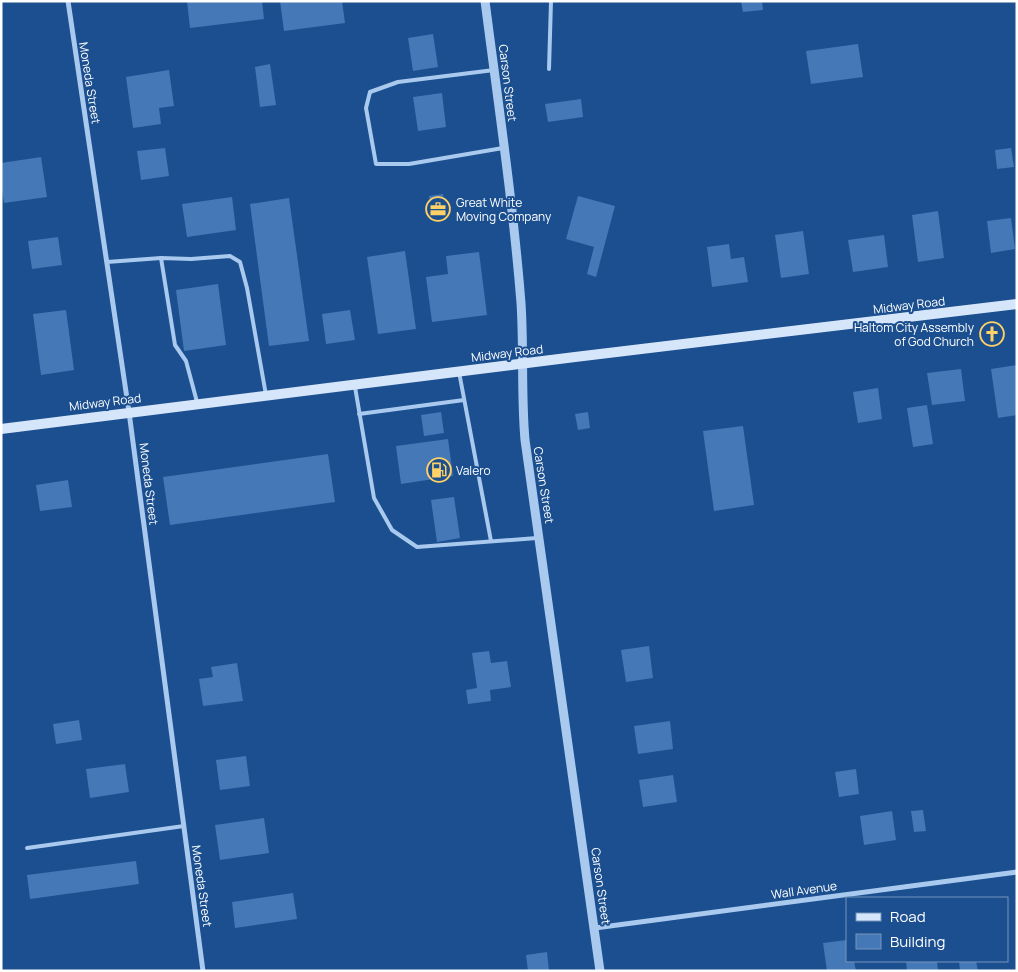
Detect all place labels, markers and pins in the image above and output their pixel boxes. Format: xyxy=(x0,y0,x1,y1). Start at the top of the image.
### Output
place label: Great White Moving Company xyxy=(456,194,552,225)
office icon: Great White Moving Company xyxy=(425,196,451,222)
place label: Haltom City Assembly of God Church xyxy=(854,319,975,350)
church icon: Haltom City Assembly of God Church xyxy=(979,321,1005,347)
fuel station icon: Valero xyxy=(426,457,452,483)
place label: Valero xyxy=(456,462,491,479)

